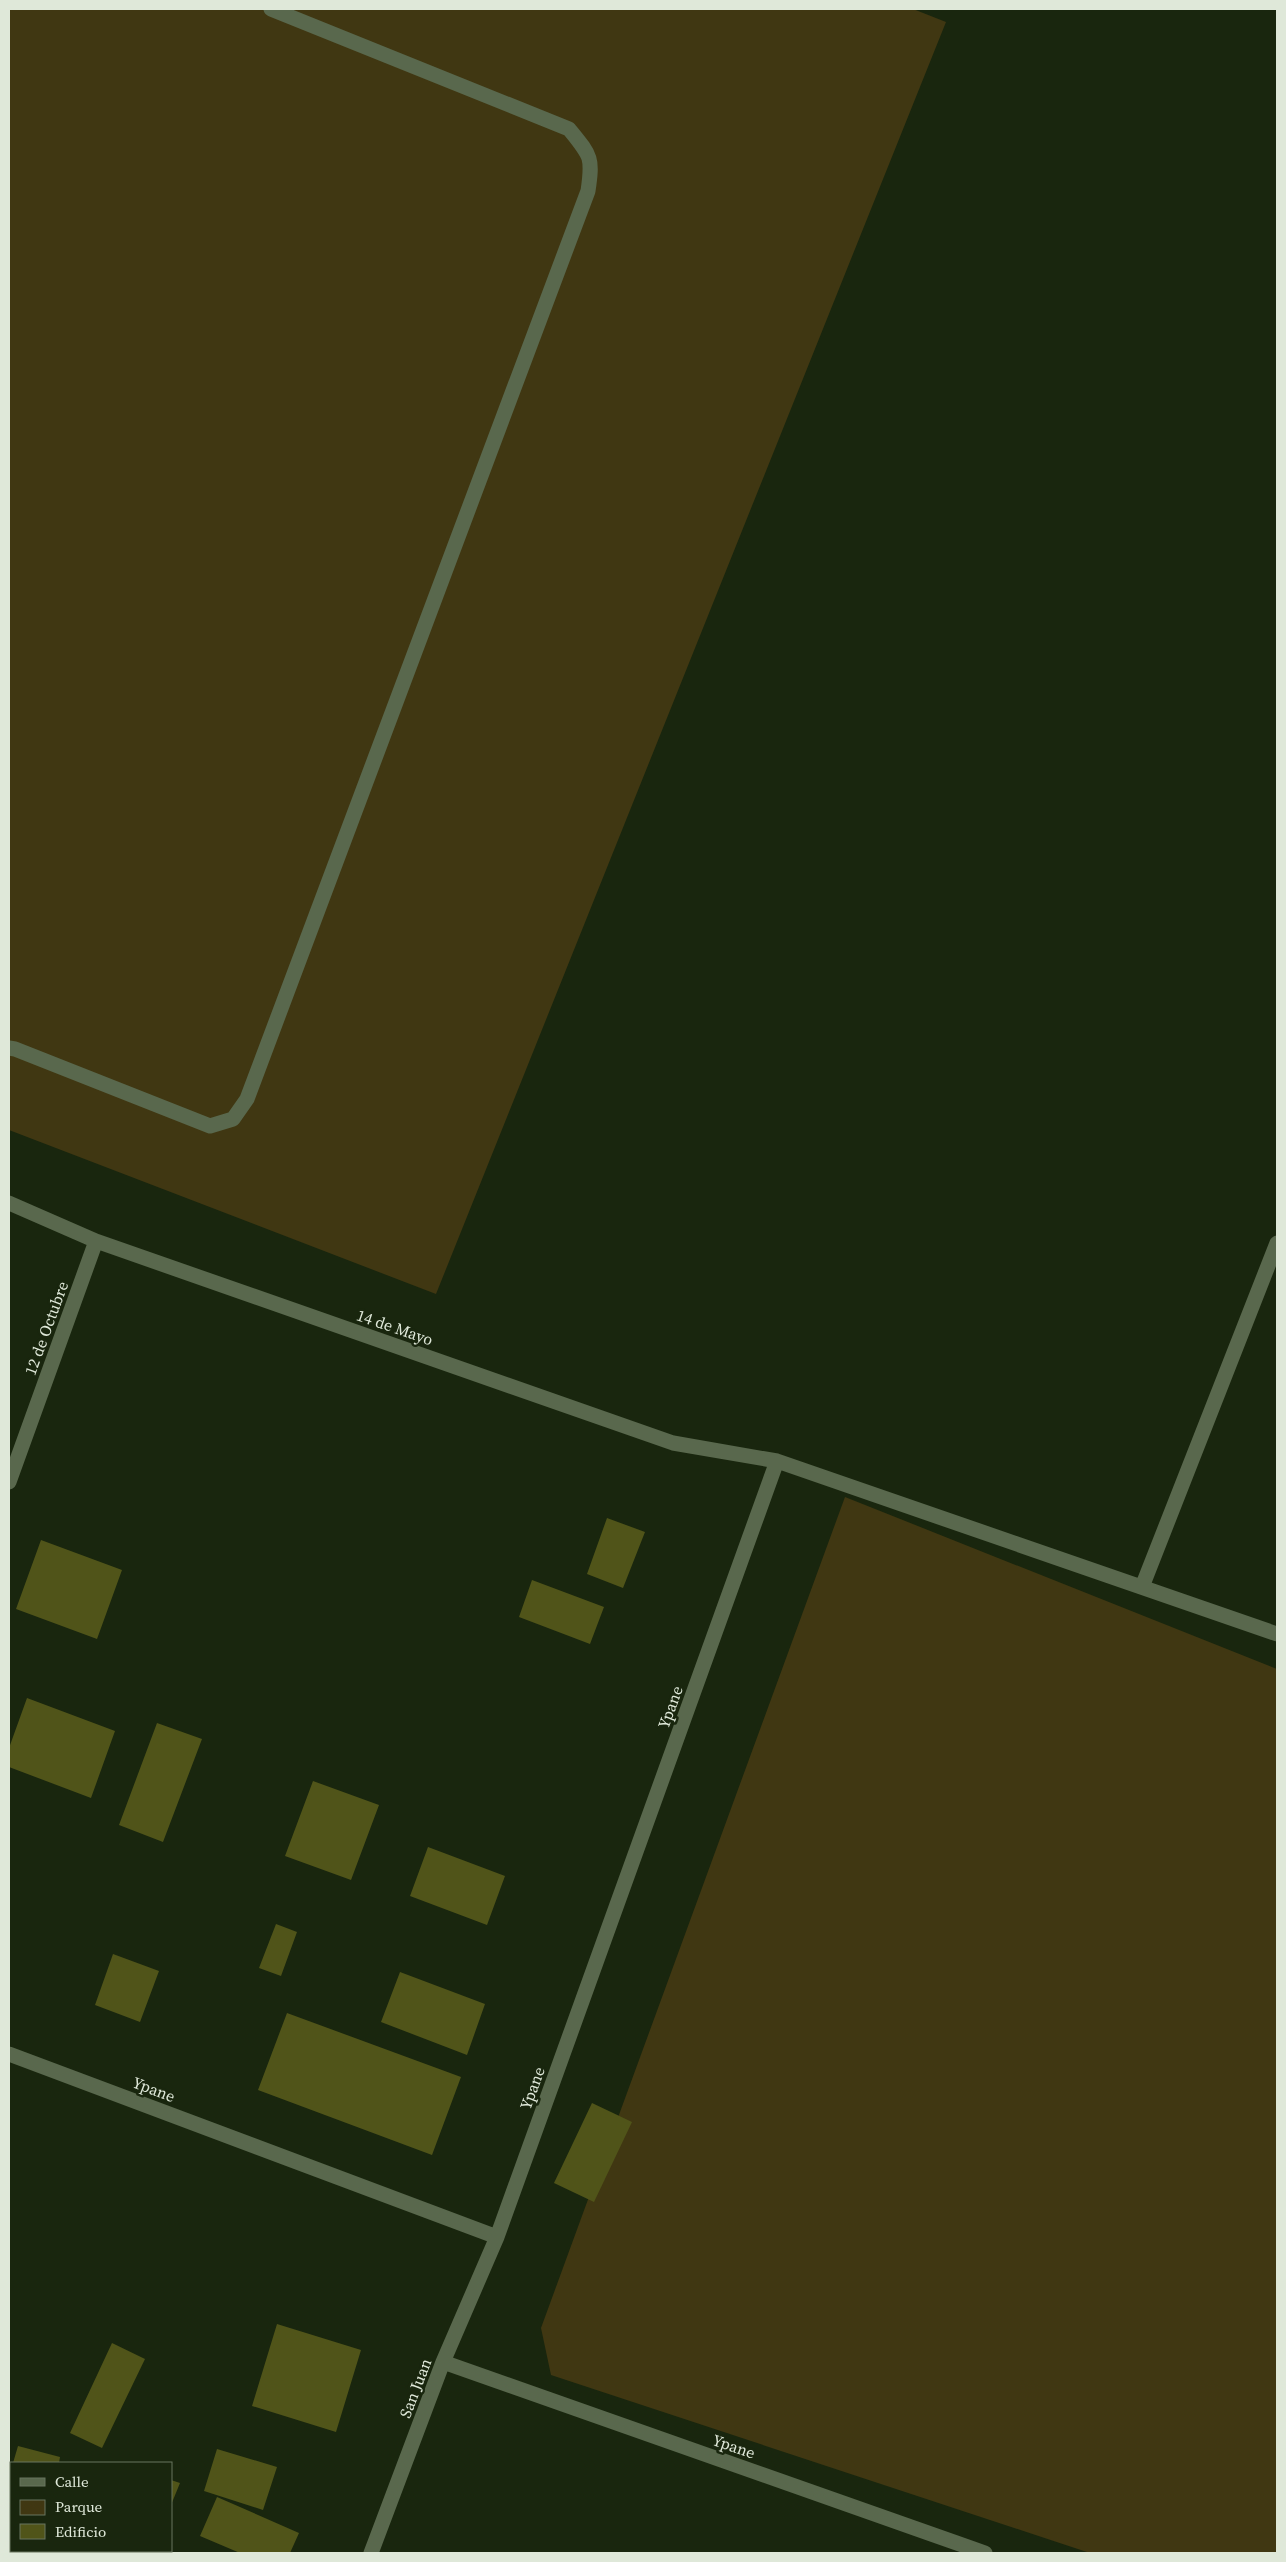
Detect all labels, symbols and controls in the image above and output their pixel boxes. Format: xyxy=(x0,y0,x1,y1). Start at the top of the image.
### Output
street label: 12 de Octubre xyxy=(19,1278,73,1378)
street label: 14 de Mayo xyxy=(354,1304,436,1350)
street label: Ypane xyxy=(652,1683,688,1731)
street label: Ypane xyxy=(514,2064,550,2112)
street label: Ypane xyxy=(130,2071,178,2107)
street label: San Juan xyxy=(394,2355,437,2421)
street label: Ypane xyxy=(710,2428,758,2464)
legend xyxy=(10,2462,172,2552)
text: Calle xyxy=(55,2471,89,2492)
text: Parque xyxy=(55,2496,103,2517)
text: Edificio xyxy=(55,2521,106,2542)

